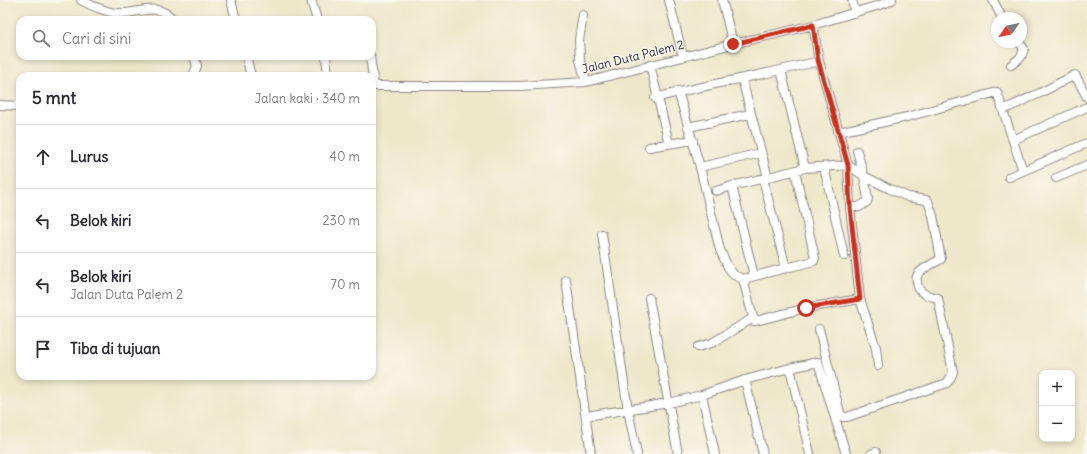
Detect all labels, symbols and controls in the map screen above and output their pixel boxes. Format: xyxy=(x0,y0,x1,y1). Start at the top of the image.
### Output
north arrow xyxy=(991,12,1027,48)
search box xyxy=(16,16,376,60)
icon: search xyxy=(30,27,52,49)
text: Cari di sini xyxy=(62,29,131,48)
route end xyxy=(724,35,742,53)
street label: Jalan Duta Palem 2 xyxy=(580,37,686,76)
text: 5 mnt xyxy=(32,87,76,109)
text: Jalan kaki · 340 m xyxy=(255,90,360,107)
icon: ahead xyxy=(32,146,54,168)
text: Lurus xyxy=(70,147,108,166)
text: 40 m xyxy=(329,148,360,165)
icon: left xyxy=(32,210,54,232)
text: Belok kiri xyxy=(70,211,131,230)
text: 230 m xyxy=(322,212,360,229)
text: Belok kiri xyxy=(70,267,131,286)
icon: left xyxy=(32,274,54,296)
text: 70 m xyxy=(331,276,360,293)
text: Jalan Duta Palem 2 xyxy=(70,286,183,303)
route start xyxy=(797,299,815,317)
icon: arrive xyxy=(32,338,54,360)
text: Tiba di tujuan xyxy=(70,339,160,358)
map controls xyxy=(1039,370,1075,442)
button: + xyxy=(1039,370,1075,406)
button: − xyxy=(1039,406,1075,442)

